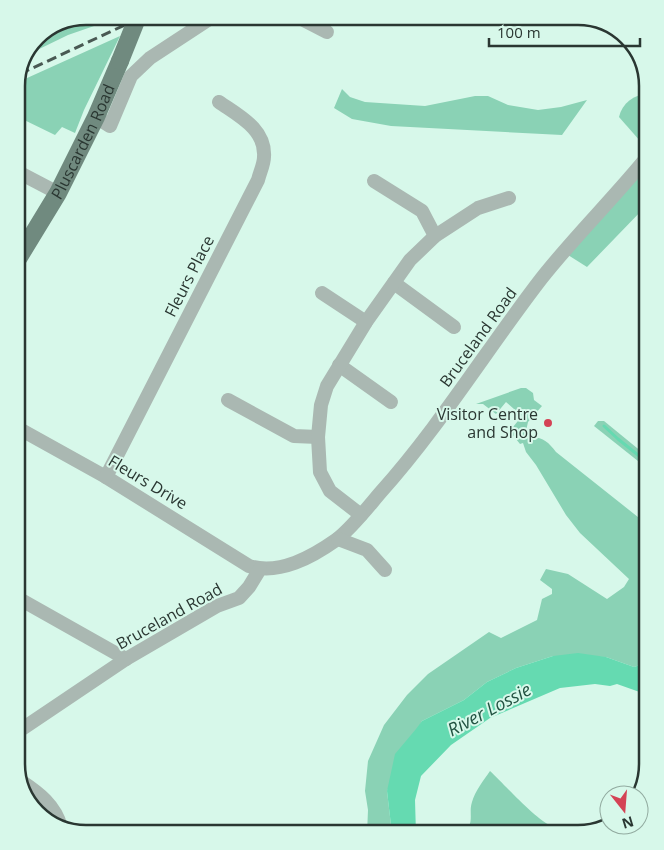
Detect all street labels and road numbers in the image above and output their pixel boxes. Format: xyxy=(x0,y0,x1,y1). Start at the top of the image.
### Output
street label: Pluscarden Road xyxy=(46,81,120,203)
street label: Fleurs Place xyxy=(159,232,219,320)
street label: Bruceland Road xyxy=(434,283,522,391)
street label: Fleurs Drive xyxy=(104,450,192,514)
street label: Bruceland Road xyxy=(112,578,226,654)

